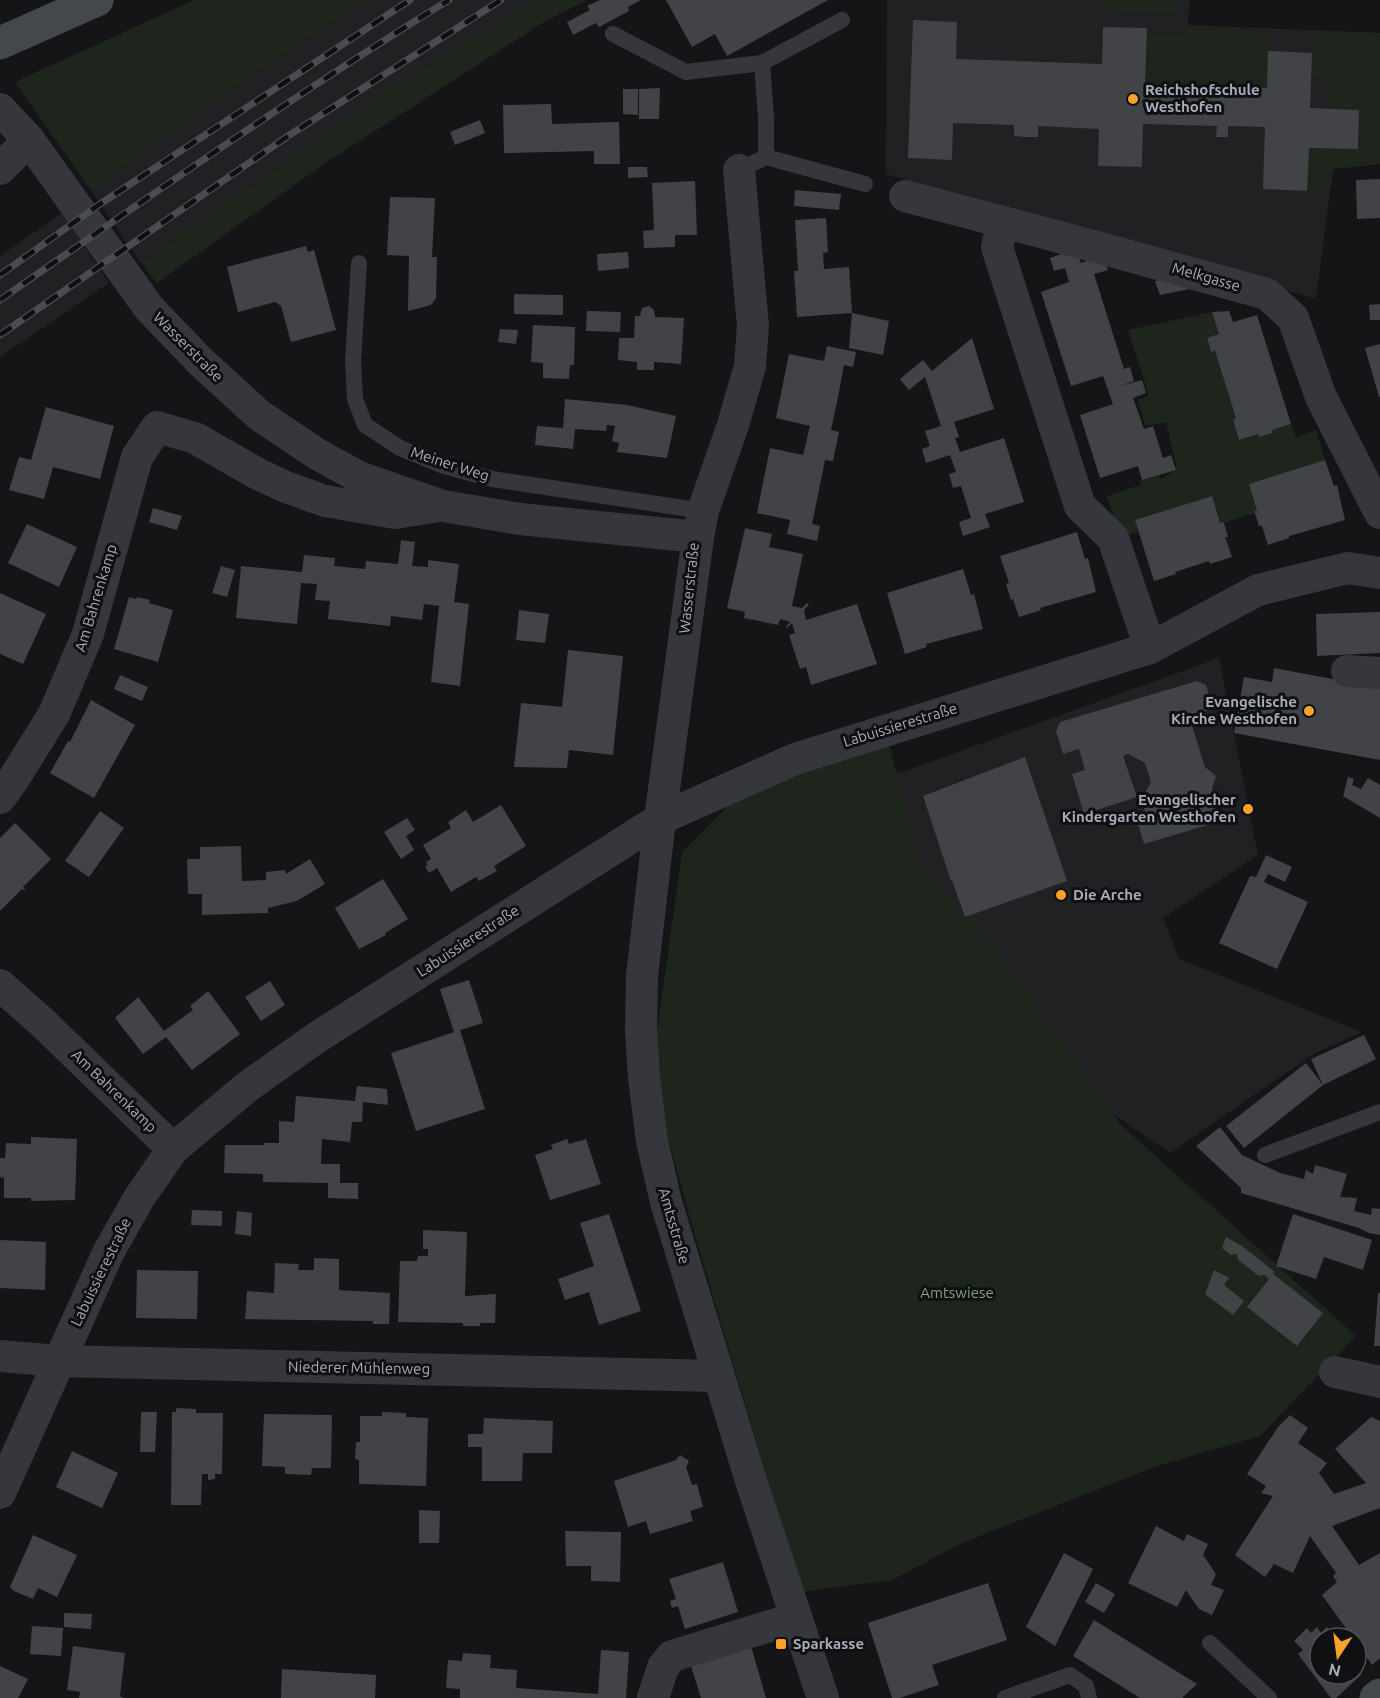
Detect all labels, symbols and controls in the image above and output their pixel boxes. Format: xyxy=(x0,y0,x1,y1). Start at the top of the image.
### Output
place label: Reichshofschule Westhofen xyxy=(1145,81,1260,115)
marker: Reichshofschule Westhofen xyxy=(1126,92,1140,106)
street label: Melkgasse xyxy=(1170,259,1242,294)
street label: Wasserstraße xyxy=(150,308,227,385)
street label: Meiner Weg xyxy=(409,443,492,484)
street label: Am Bahrenkamp xyxy=(71,542,120,654)
street label: Wasserstraße xyxy=(675,542,702,634)
place label: Evangelische Kirche Westhofen xyxy=(1171,693,1297,727)
street label: Labuissierestraße xyxy=(841,699,959,750)
marker: Evangelische Kirche Westhofen xyxy=(1302,704,1316,718)
place label: Evangelischer Kindergarten Westhofen xyxy=(1062,791,1237,825)
marker: Evangelischer Kindergarten Westhofen xyxy=(1241,802,1255,816)
place label: Die Arche xyxy=(1073,886,1142,903)
marker: Die Arche xyxy=(1054,888,1068,902)
street label: Labuissierestraße xyxy=(413,901,522,980)
street label: Am Bahrenkamp xyxy=(68,1046,160,1135)
street label: Amtsstraße xyxy=(656,1186,693,1266)
street label: Labuissierestraße xyxy=(67,1215,134,1329)
park label: Amtswiese xyxy=(920,1284,994,1301)
street label: Niederer Mühlenweg xyxy=(288,1358,430,1377)
north arrow xyxy=(1308,1626,1368,1686)
place label: Sparkasse xyxy=(793,1635,864,1652)
marker: Sparkasse xyxy=(774,1637,788,1651)
text: N xyxy=(1327,1661,1342,1681)

